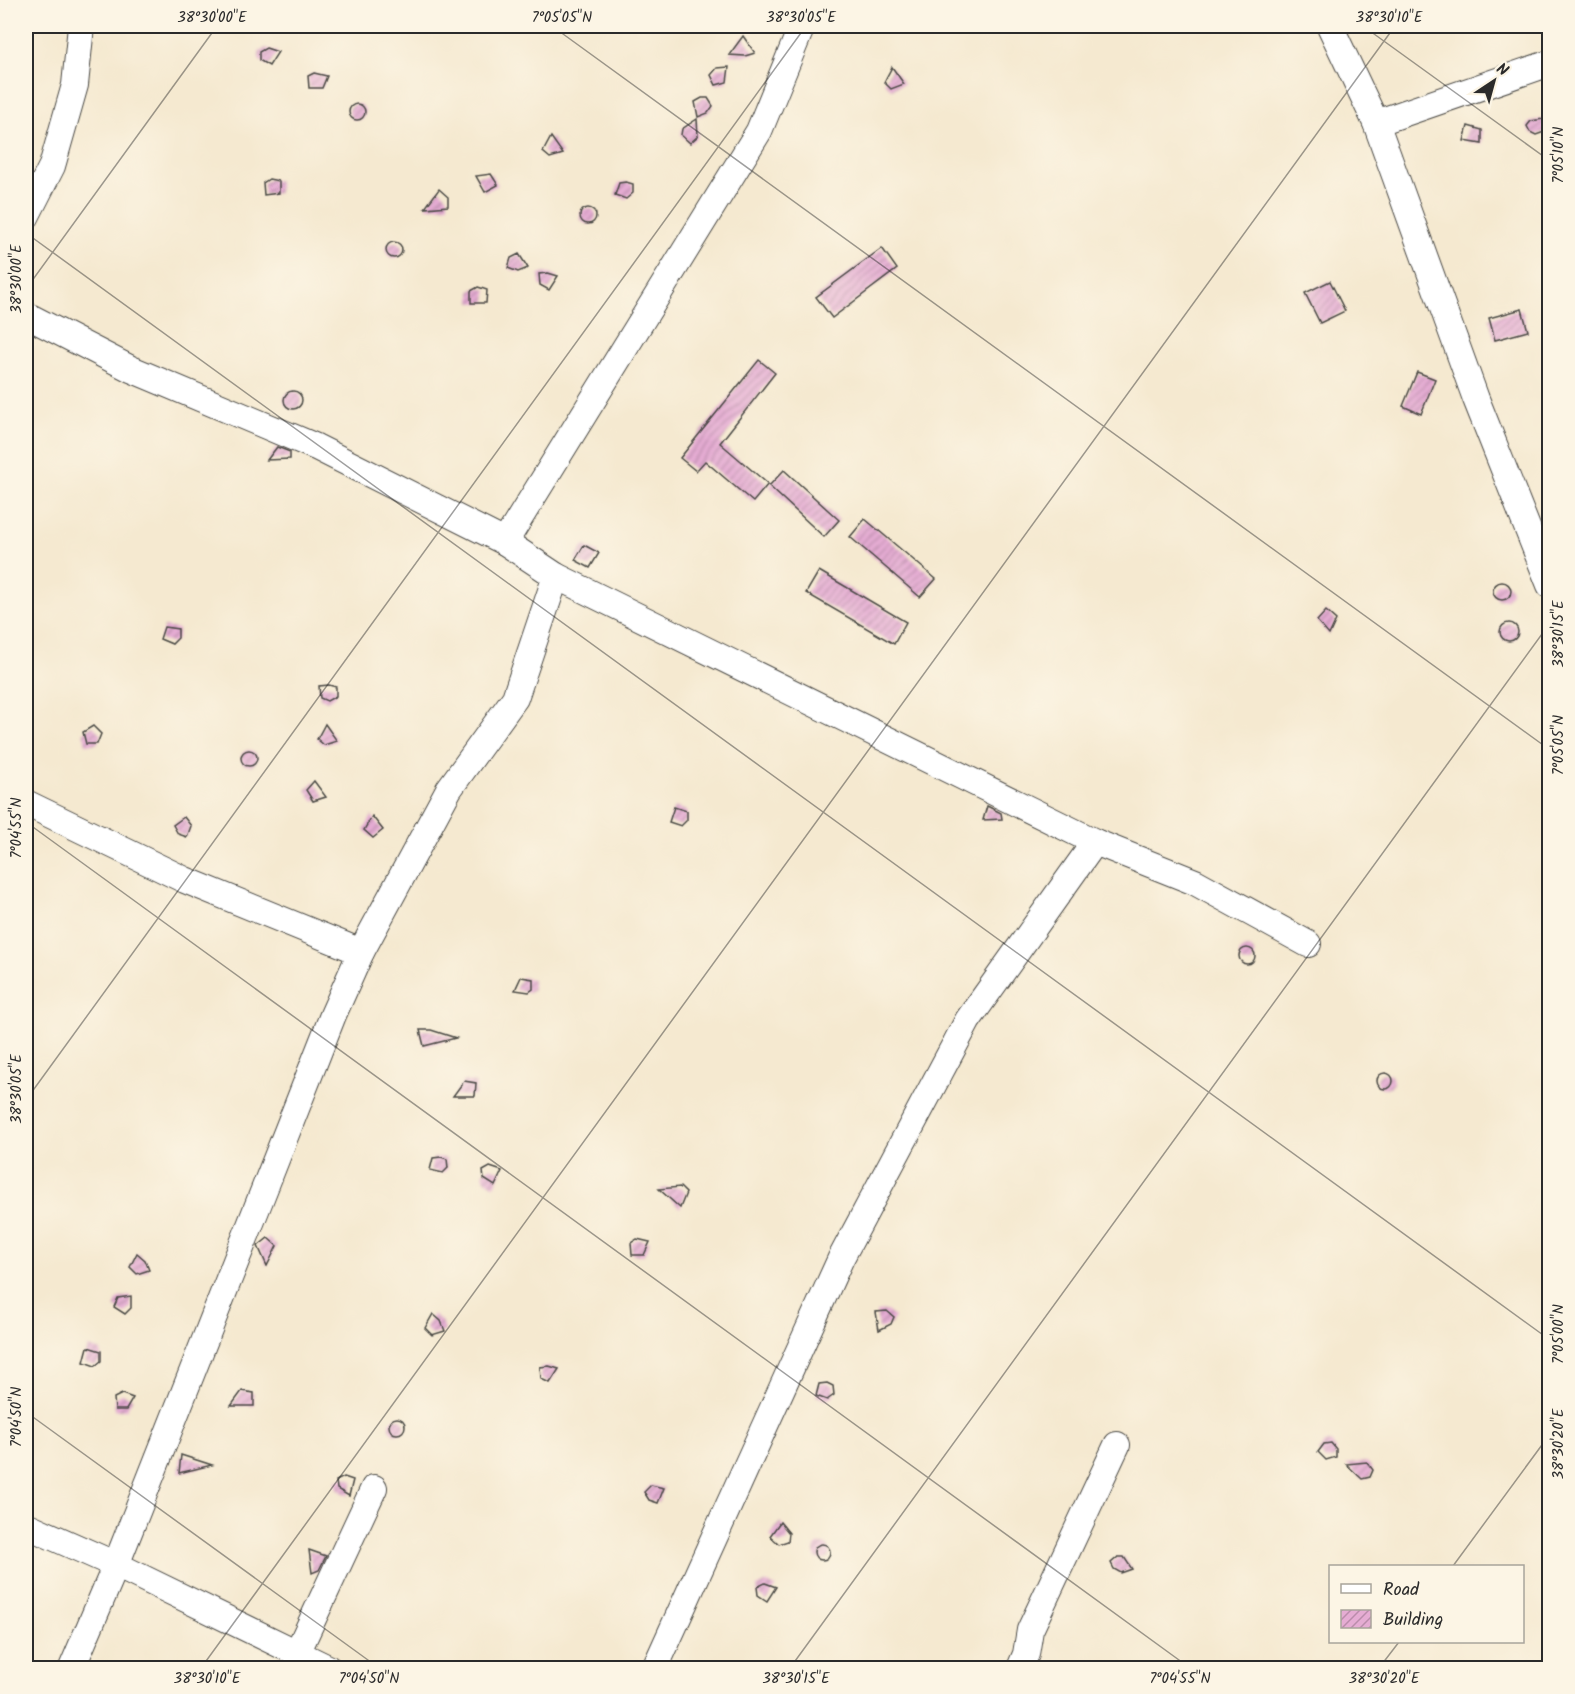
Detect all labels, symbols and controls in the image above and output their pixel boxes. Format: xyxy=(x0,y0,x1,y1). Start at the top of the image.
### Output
text: 38°30'00"E xyxy=(177,6,248,30)
text: 7°05'05"N xyxy=(532,6,592,30)
text: 38°30'05"E xyxy=(766,6,837,30)
text: 38°30'10"E xyxy=(1356,6,1424,30)
north arrow xyxy=(1464,51,1524,111)
text: N xyxy=(1490,57,1513,83)
text: 7°05'10"N xyxy=(1547,126,1571,184)
text: 38°30'00"E xyxy=(5,243,29,314)
text: 38°30'15"E xyxy=(1547,599,1571,668)
text: 7°05'05"N xyxy=(1547,715,1571,775)
text: 7°04'55"N xyxy=(5,797,29,859)
text: 38°30'05"E xyxy=(5,1053,29,1124)
text: 7°05'00"N xyxy=(1547,1304,1571,1364)
text: 7°04'50"N xyxy=(5,1387,29,1447)
text: 38°30'20"E xyxy=(1547,1407,1571,1479)
legend xyxy=(1329,1565,1524,1643)
text: Road xyxy=(1383,1576,1420,1605)
text: Building xyxy=(1383,1606,1443,1635)
text: 38°30'10"E xyxy=(174,1667,242,1691)
text: 7°04'50"N xyxy=(339,1667,399,1691)
text: 38°30'15"E xyxy=(762,1667,831,1691)
text: 7°04'55"N xyxy=(1149,1667,1211,1691)
text: 38°30'20"E xyxy=(1349,1667,1421,1691)

